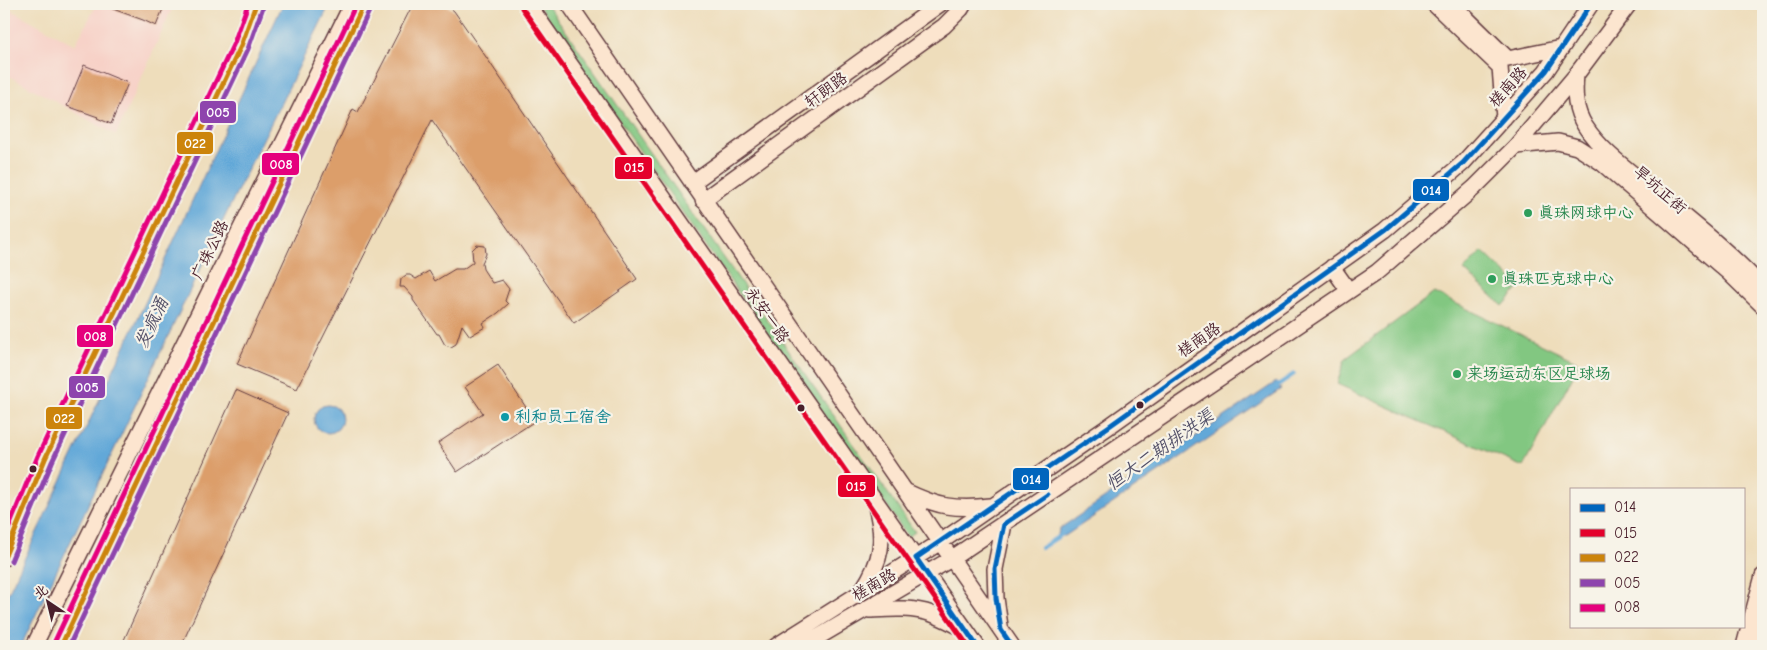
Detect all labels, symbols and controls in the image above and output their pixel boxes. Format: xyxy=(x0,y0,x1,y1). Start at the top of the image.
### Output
street label: 槎南路 xyxy=(1485,63,1531,111)
street label: 轩朗路 xyxy=(801,69,851,111)
line badge: 005 xyxy=(199,100,237,124)
text: 005 xyxy=(206,104,230,121)
line badge: 022 xyxy=(176,131,214,155)
text: 022 xyxy=(184,135,206,152)
line badge: 008 xyxy=(261,152,300,176)
text: 008 xyxy=(269,156,293,173)
line badge: 015 xyxy=(614,156,653,180)
text: 015 xyxy=(624,159,644,176)
street label: 旱坑正街 xyxy=(1630,162,1690,218)
line badge: 014 xyxy=(1412,178,1450,202)
text: 014 xyxy=(1421,182,1441,199)
place label: 真珠网球中心 xyxy=(1538,204,1634,222)
marker: 真珠网球中心 xyxy=(1522,207,1534,219)
street label: 广珠公路 xyxy=(188,217,232,283)
place label: 真珠匹克球中心 xyxy=(1502,270,1614,288)
marker: 真珠匹克球中心 xyxy=(1486,273,1498,285)
street label: 永安一路 xyxy=(741,284,793,346)
water label: 发疯涌 xyxy=(131,293,173,352)
street label: 槎南路 xyxy=(1174,319,1224,361)
line badge: 008 xyxy=(76,324,114,348)
text: 008 xyxy=(83,328,107,345)
place label: 来场运动东区足球场 xyxy=(1467,365,1611,383)
marker: 来场运动东区足球场 xyxy=(1451,368,1463,380)
line badge: 005 xyxy=(68,375,106,399)
text: 005 xyxy=(75,379,99,396)
unlabelled marker xyxy=(1135,400,1145,410)
unlabelled marker xyxy=(796,403,806,413)
water label: 恒大二期排洪渠 xyxy=(1102,404,1219,495)
line badge: 022 xyxy=(45,406,83,430)
place label: 利和员工宿舍 xyxy=(515,408,611,426)
text: 022 xyxy=(53,410,75,427)
marker: 利和员工宿舍 xyxy=(499,411,511,423)
unlabelled marker xyxy=(28,464,38,474)
line badge: 014 xyxy=(1012,467,1050,491)
text: 014 xyxy=(1021,471,1041,488)
line badge: 015 xyxy=(837,474,876,498)
text: 015 xyxy=(846,478,866,495)
legend xyxy=(1570,488,1744,628)
text: 014 xyxy=(1614,498,1636,516)
text: 015 xyxy=(1614,524,1637,542)
text: 022 xyxy=(1614,548,1639,566)
street label: 槎南路 xyxy=(849,565,899,605)
text: 005 xyxy=(1614,574,1640,592)
north arrow xyxy=(22,578,72,628)
text: 北 xyxy=(30,581,51,603)
text: 008 xyxy=(1614,598,1640,616)

